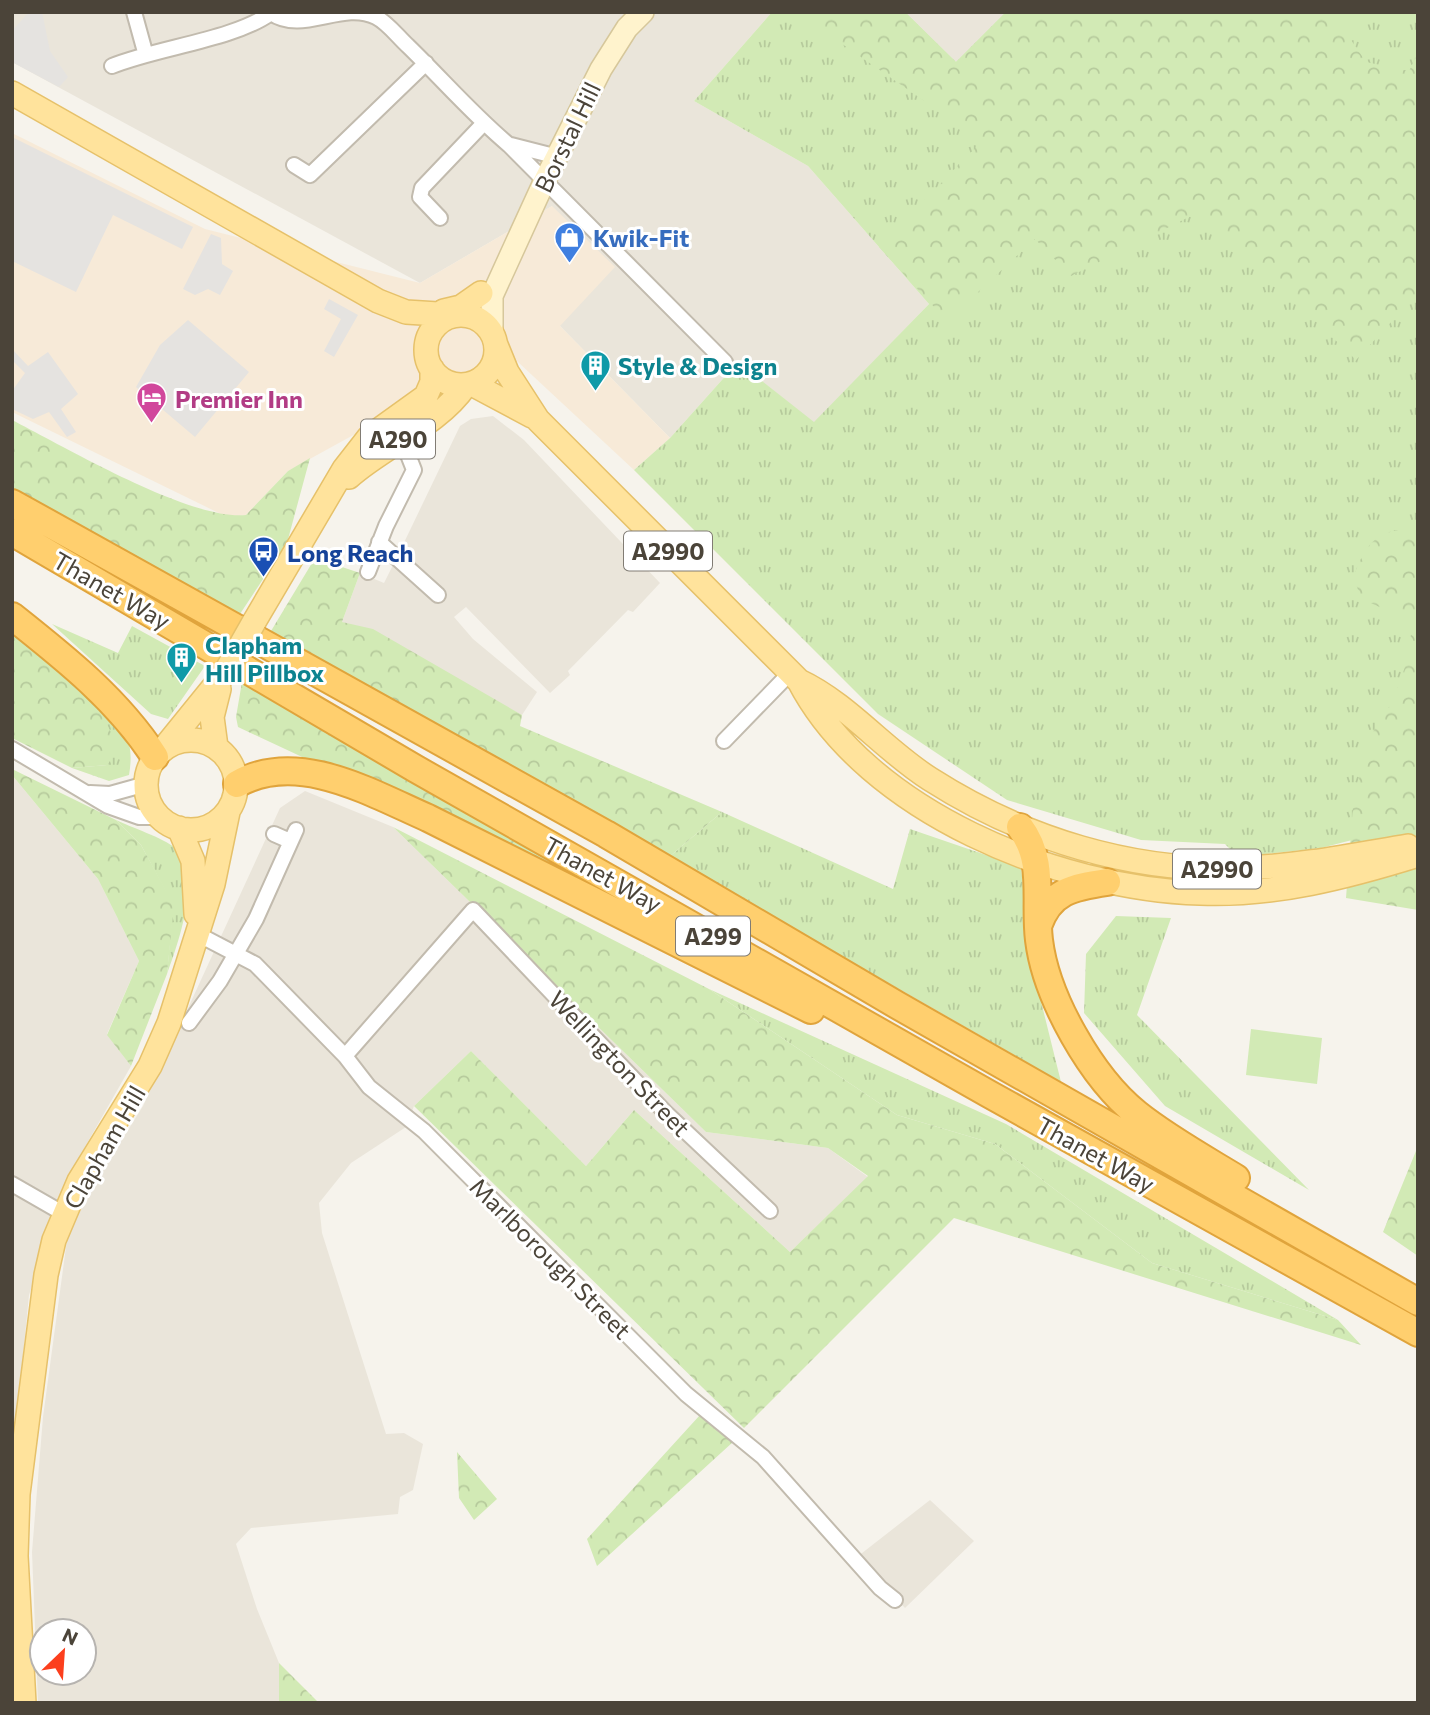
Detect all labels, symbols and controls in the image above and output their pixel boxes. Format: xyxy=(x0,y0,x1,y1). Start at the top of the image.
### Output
street label: Borstal Hill xyxy=(528,77,606,197)
shop icon: Kwik-Fit xyxy=(553,220,587,264)
place label: Kwik-Fit xyxy=(593,223,689,252)
building icon: Style & Design xyxy=(578,348,612,392)
place label: Style & Design xyxy=(618,351,777,380)
hotel icon: Premier Inn xyxy=(135,381,169,425)
place label: Premier Inn xyxy=(175,384,303,413)
road number: A290 xyxy=(361,420,435,458)
road number: A2990 xyxy=(624,531,712,570)
bus stop icon: Long Reach xyxy=(247,535,281,579)
place label: Long Reach xyxy=(287,538,413,567)
street label: Thanet Way xyxy=(48,545,176,635)
place label: Clapham Hill Pillbox xyxy=(205,630,325,687)
building icon: Clapham Hill Pillbox xyxy=(165,641,199,685)
street label: Thanet Way xyxy=(539,830,667,918)
road number: A2990 xyxy=(1173,849,1261,888)
road number: A299 xyxy=(676,917,750,956)
street label: Wellington Street xyxy=(543,984,697,1142)
street label: Clapham Hill xyxy=(57,1080,151,1214)
street label: Thanet Way xyxy=(1032,1110,1160,1198)
street label: Marlborough Street xyxy=(465,1172,638,1345)
north arrow xyxy=(28,1617,98,1687)
text: N xyxy=(59,1623,82,1650)

